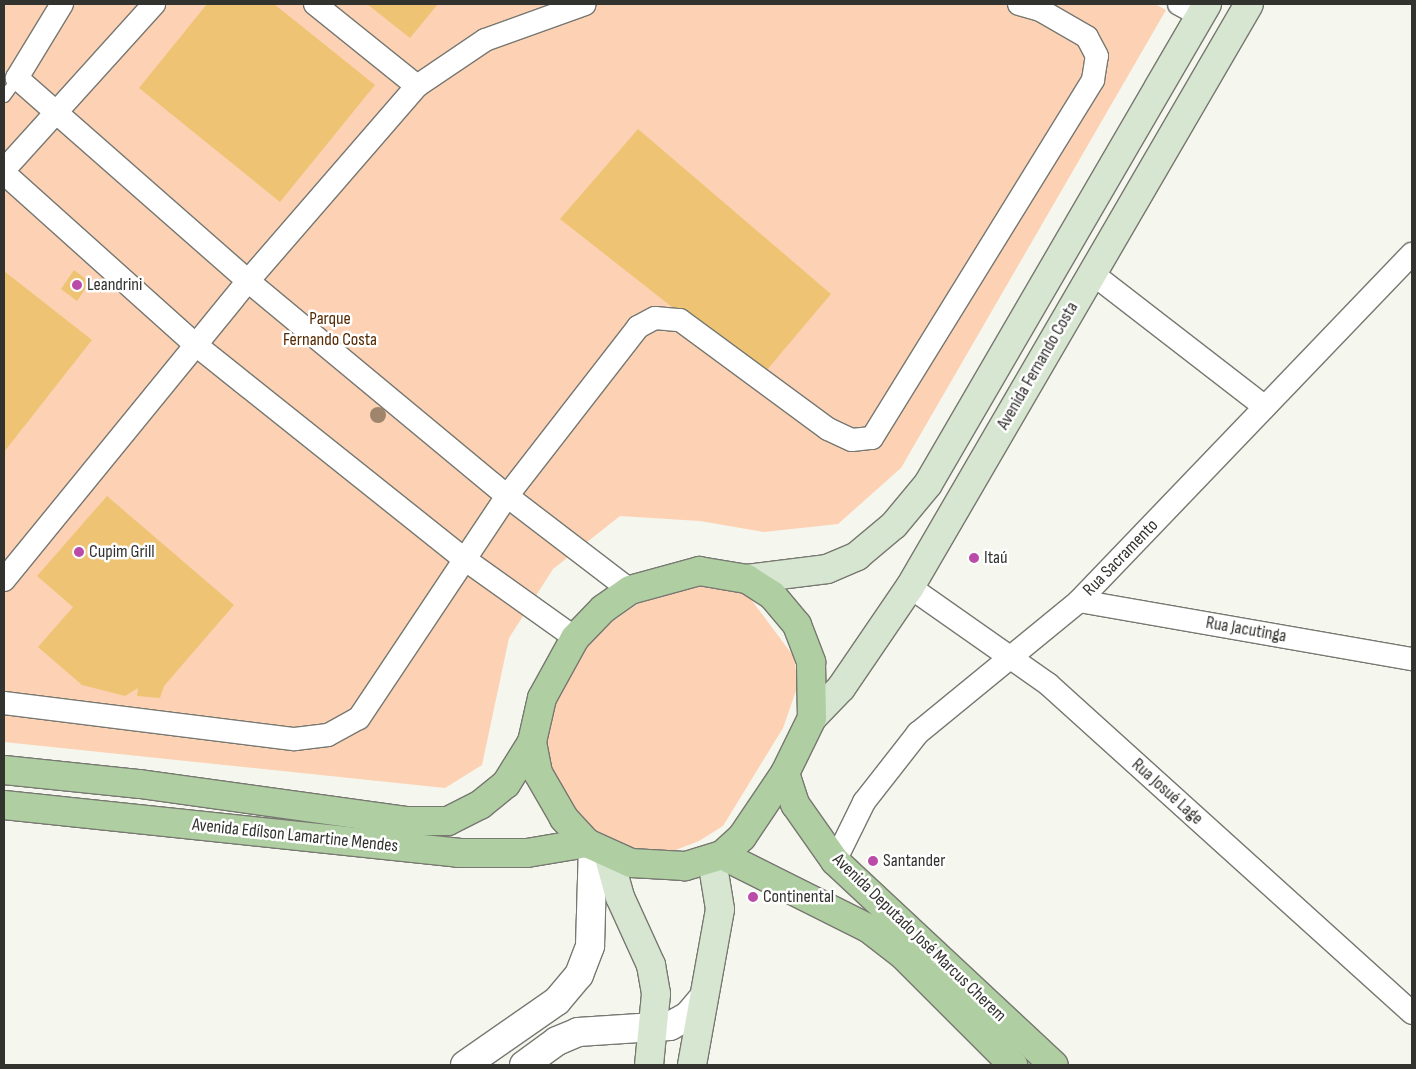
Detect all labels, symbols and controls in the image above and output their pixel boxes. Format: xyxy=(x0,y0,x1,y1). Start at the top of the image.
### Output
place label: Leandrini xyxy=(87,274,142,296)
marker: Leandrini xyxy=(71,279,83,291)
street label: Avenida Fernando Costa xyxy=(993,298,1083,434)
park label: Parque Fernando Costa xyxy=(283,309,377,352)
street label: Rua Sacramento xyxy=(1079,515,1163,601)
place label: Cupim Grill xyxy=(89,541,155,563)
marker: Cupim Grill xyxy=(73,546,85,558)
place label: Itaú xyxy=(984,547,1007,569)
marker: Itaú xyxy=(968,552,980,564)
street label: Rua Jacutinga xyxy=(1204,612,1288,648)
street label: Rua Josué Lage xyxy=(1127,754,1207,830)
street label: Avenida Edílson Lamartine Mendes xyxy=(191,814,399,858)
street label: Avenida Deputado José Marcus Cherem xyxy=(828,849,1010,1027)
place label: Santander xyxy=(883,850,945,872)
marker: Santander xyxy=(867,855,879,867)
place label: Continental xyxy=(763,886,834,908)
marker: Continental xyxy=(747,891,759,903)

